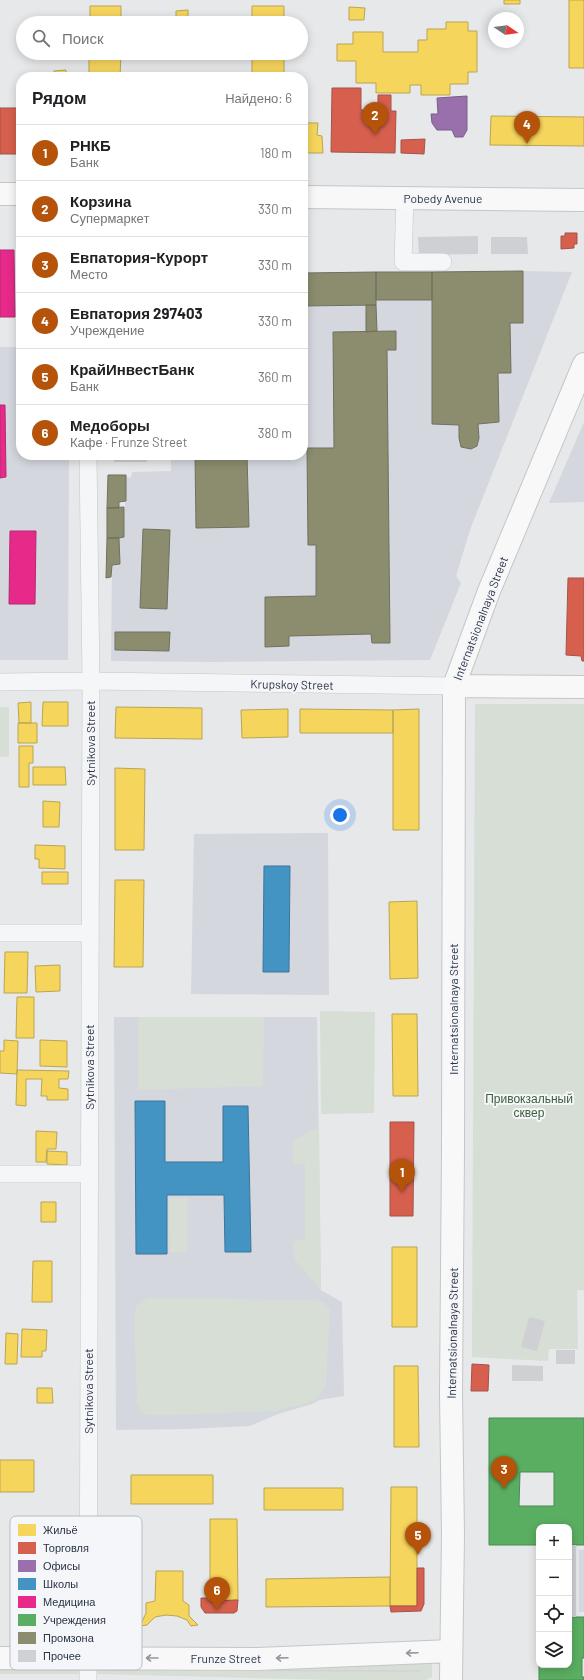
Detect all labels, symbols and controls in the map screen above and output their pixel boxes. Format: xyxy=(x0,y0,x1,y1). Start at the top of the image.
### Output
north arrow xyxy=(488,12,524,48)
search box xyxy=(16,16,308,60)
icon: search xyxy=(30,27,52,49)
text: Поиск xyxy=(62,29,104,47)
text: Рядом xyxy=(32,87,87,107)
text: Найдено: 6 xyxy=(225,90,292,106)
pin: 2 xyxy=(362,102,388,135)
pin: 4 xyxy=(514,111,540,144)
text: РНКБ xyxy=(70,136,111,154)
text: 1 xyxy=(43,145,47,161)
text: 180 m xyxy=(260,145,292,161)
text: Банк xyxy=(70,154,99,170)
street label: Pobedy Avenue xyxy=(404,191,482,205)
text: Корзина xyxy=(70,192,131,210)
text: 2 xyxy=(41,201,49,217)
text: 330 m xyxy=(258,201,292,217)
text: Супермаркет xyxy=(70,210,149,226)
text: Евпатория-Курорт xyxy=(70,248,208,266)
text: 3 xyxy=(41,257,49,273)
text: 330 m xyxy=(258,257,292,273)
text: Место xyxy=(70,266,108,282)
text: Евпатория 297403 xyxy=(70,304,203,322)
text: 4 xyxy=(41,313,49,329)
text: 330 m xyxy=(258,313,292,329)
text: Учреждение xyxy=(70,322,145,338)
text: КрайИнвестБанк xyxy=(70,360,194,378)
text: 5 xyxy=(41,369,49,385)
text: 360 m xyxy=(258,369,292,385)
text: Банк xyxy=(70,378,99,394)
text: Медоборы xyxy=(70,416,150,434)
text: 6 xyxy=(42,425,48,441)
text: 380 m xyxy=(258,425,292,441)
text: Кафе · Frunze Street xyxy=(70,434,187,450)
street label: Internatsionalnaya Street xyxy=(450,554,510,682)
street label: Krupskoy Street xyxy=(250,676,334,692)
street label: Sytnikova Street xyxy=(83,700,97,786)
your location xyxy=(330,805,350,825)
street label: Internatsionalnaya Street xyxy=(446,943,460,1075)
street label: Sytnikova Street xyxy=(82,1024,96,1110)
park label: Привокзальный сквер xyxy=(485,1091,573,1120)
pin: 1 xyxy=(389,1159,415,1192)
street label: Internatsionalnaya Street xyxy=(444,1267,460,1399)
street label: Sytnikova Street xyxy=(81,1348,95,1434)
pin: 3 xyxy=(491,1456,517,1489)
legend xyxy=(10,1516,142,1670)
pin: 5 xyxy=(405,1522,431,1555)
text: Жильё xyxy=(43,1523,78,1536)
map controls xyxy=(536,1524,572,1668)
button: + xyxy=(536,1524,572,1560)
text: Торговля xyxy=(43,1541,89,1554)
text: Офисы xyxy=(43,1559,80,1572)
button: − xyxy=(536,1560,572,1596)
text: Школы xyxy=(43,1577,78,1590)
pin: 6 xyxy=(204,1577,230,1610)
text: Медицина xyxy=(43,1595,96,1608)
button: locate xyxy=(536,1596,572,1632)
text: Учреждения xyxy=(43,1613,106,1626)
text: Промзона xyxy=(43,1631,95,1644)
button: layers xyxy=(536,1632,572,1668)
text: Прочее xyxy=(43,1649,81,1662)
one-way arrow xyxy=(406,1649,419,1656)
street label: Frunze Street xyxy=(191,1651,261,1665)
one-way arrow xyxy=(146,1654,159,1662)
one-way arrow xyxy=(276,1654,289,1662)

